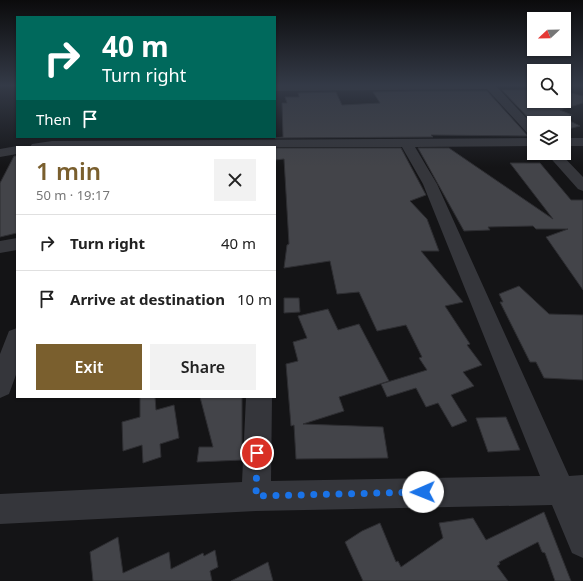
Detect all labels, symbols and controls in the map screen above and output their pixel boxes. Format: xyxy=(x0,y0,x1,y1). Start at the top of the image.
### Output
north arrow xyxy=(527,12,571,56)
map controls xyxy=(527,12,571,160)
text: 40 m xyxy=(102,27,169,65)
icon: right xyxy=(36,32,88,84)
text: Turn right xyxy=(102,63,186,87)
button: search xyxy=(527,64,571,108)
icon: arrive xyxy=(79,108,101,130)
text: Then xyxy=(36,109,71,129)
button: layers xyxy=(527,116,571,160)
text: 1 min xyxy=(36,154,101,187)
button: close xyxy=(214,159,256,201)
text: 50 m · 19:17 xyxy=(36,186,110,204)
icon: right xyxy=(36,232,58,254)
text: Turn right xyxy=(70,233,145,253)
text: 40 m xyxy=(221,233,256,253)
icon: arrive xyxy=(36,288,58,310)
text: Arrive at destination xyxy=(70,289,225,309)
text: 10 m xyxy=(237,289,272,309)
button: Exit xyxy=(36,344,142,390)
button: Share xyxy=(150,344,256,390)
pin xyxy=(240,436,274,470)
icon: arrive xyxy=(246,442,268,464)
position arrow xyxy=(402,471,444,513)

